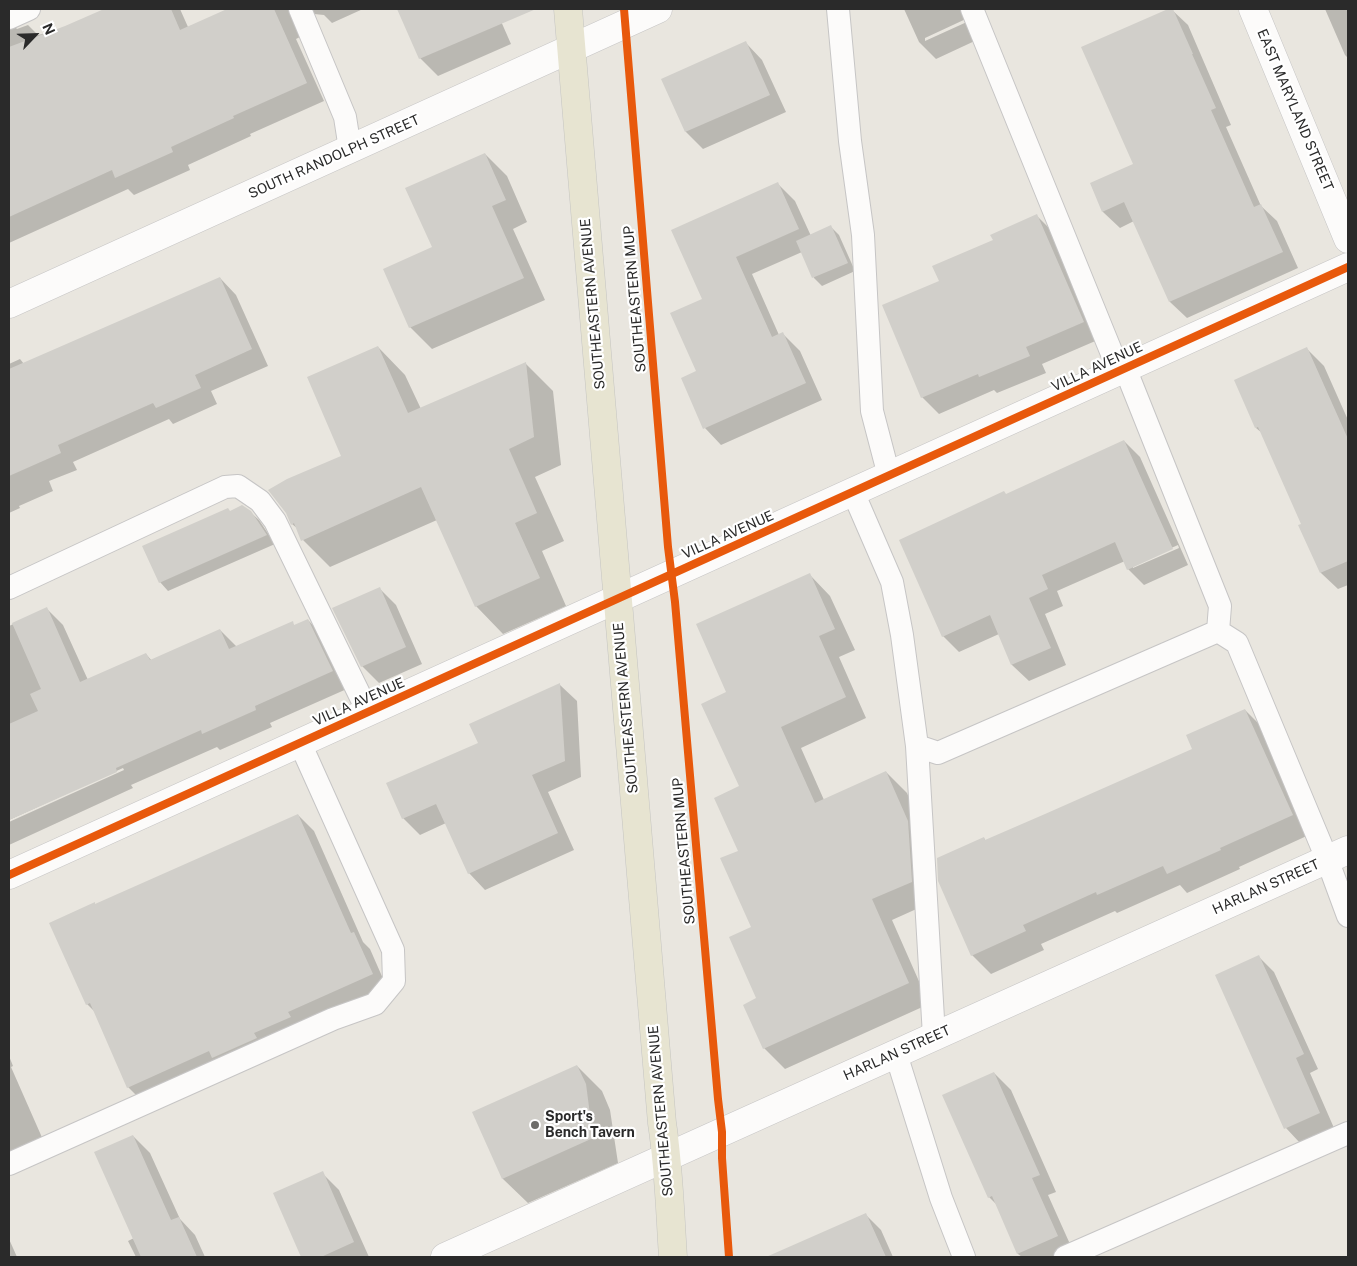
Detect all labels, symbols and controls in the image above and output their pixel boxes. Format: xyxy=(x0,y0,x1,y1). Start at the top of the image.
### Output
north arrow xyxy=(10,10,60,60)
text: N xyxy=(39,21,58,37)
street label: EAST MARYLAND STREET xyxy=(1253,27,1337,193)
street label: SOUTH RANDOLPH STREET xyxy=(246,112,422,202)
street label: SOUTHEASTERN AVENUE xyxy=(577,218,609,390)
street label: SOUTHEASTERN MUP xyxy=(620,225,650,373)
street label: VILLA AVENUE xyxy=(1049,339,1145,395)
street label: VILLA AVENUE xyxy=(680,507,776,563)
street label: SOUTHEASTERN AVENUE xyxy=(610,622,642,794)
street label: VILLA AVENUE xyxy=(311,674,407,730)
street label: SOUTHEASTERN MUP xyxy=(669,777,699,925)
street label: HARLAN STREET xyxy=(1210,856,1322,918)
street label: HARLAN STREET xyxy=(841,1022,953,1084)
street label: SOUTHEASTERN AVENUE xyxy=(645,1025,677,1197)
place label: Sport's Bench Tavern xyxy=(545,1109,635,1142)
marker: Sport's Bench Tavern xyxy=(529,1119,541,1131)

